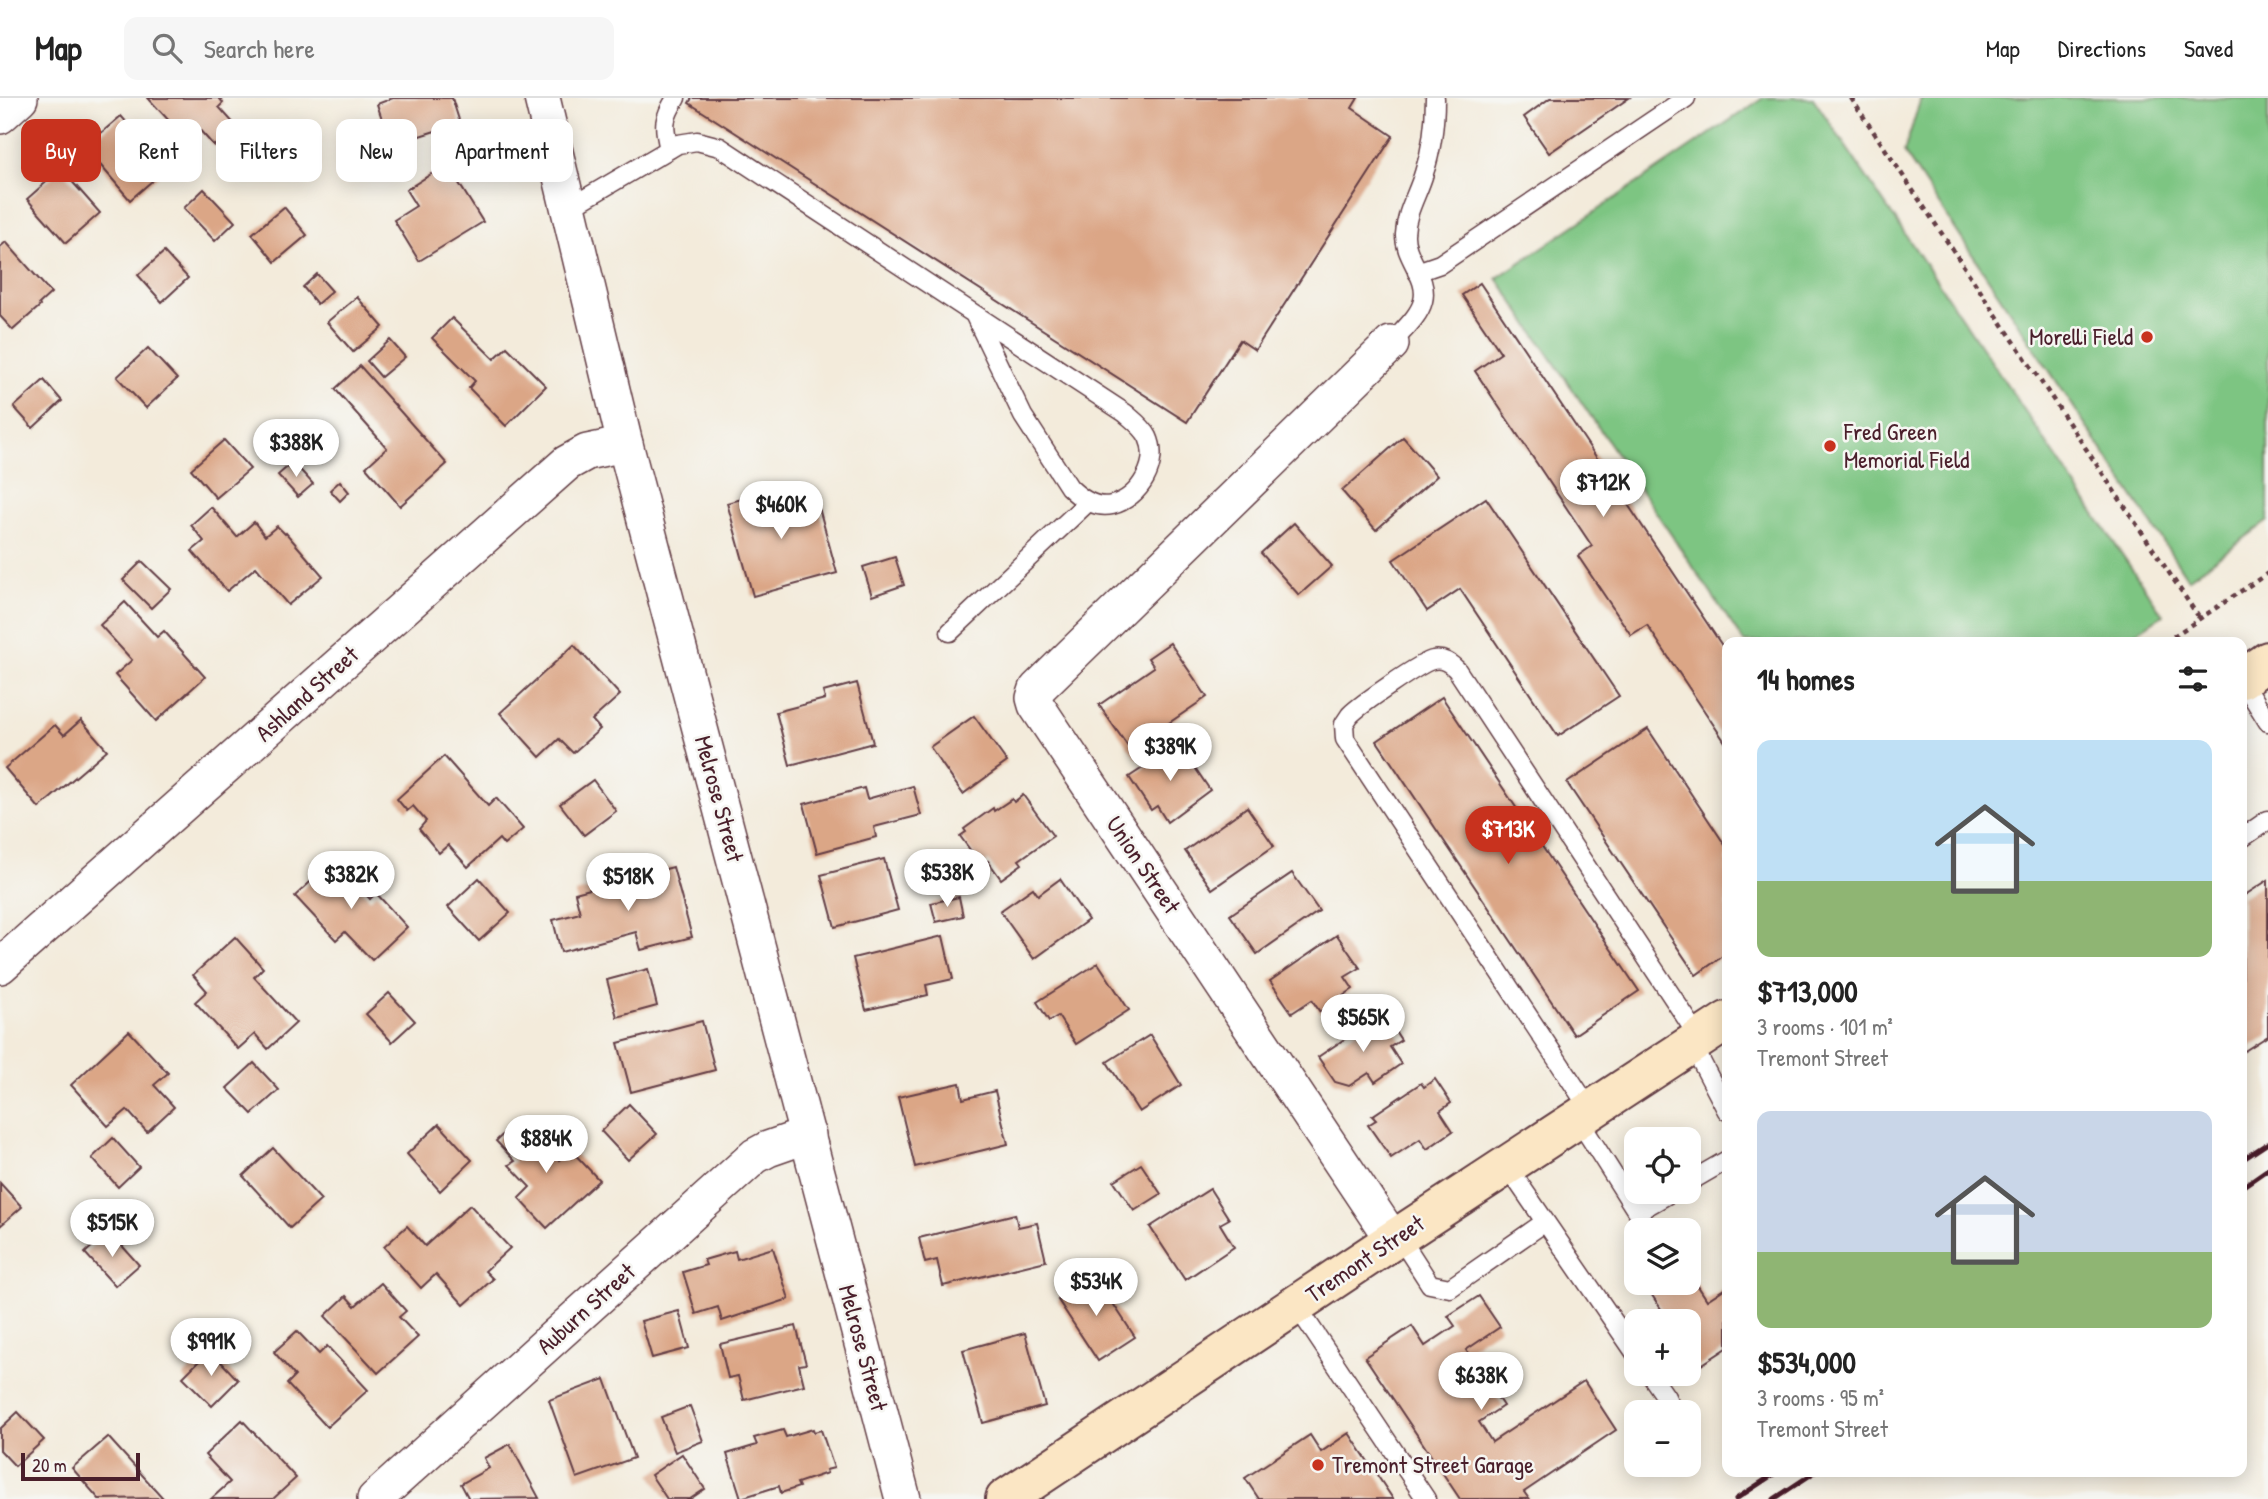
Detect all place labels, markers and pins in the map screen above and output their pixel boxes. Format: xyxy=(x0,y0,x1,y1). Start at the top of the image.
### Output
place label: Morelli Field xyxy=(2029,320,2133,352)
marker: Morelli Field xyxy=(2139,329,2155,345)
place label: Fred Green Memorial Field xyxy=(1843,415,1969,475)
pin: $388K xyxy=(247,420,345,479)
marker: Fred Green Memorial Field xyxy=(1822,438,1838,454)
pin: $712K xyxy=(1554,460,1652,519)
pin: $460K xyxy=(732,482,830,541)
pin: $389K xyxy=(1121,724,1219,783)
pin: $713K xyxy=(1459,806,1557,866)
pin: $538K xyxy=(898,850,996,909)
pin: $382K xyxy=(302,852,400,911)
pin: $518K xyxy=(579,854,677,913)
pin: $565K xyxy=(1314,995,1412,1054)
pin: $884K xyxy=(497,1116,595,1175)
pin: $515K xyxy=(63,1200,161,1259)
pin: $534K xyxy=(1047,1258,1145,1318)
pin: $991K xyxy=(162,1318,260,1378)
pin: $638K xyxy=(1432,1352,1530,1412)
place label: Tremont Street Garage xyxy=(1332,1448,1534,1480)
marker: Tremont Street Garage xyxy=(1310,1457,1326,1473)

